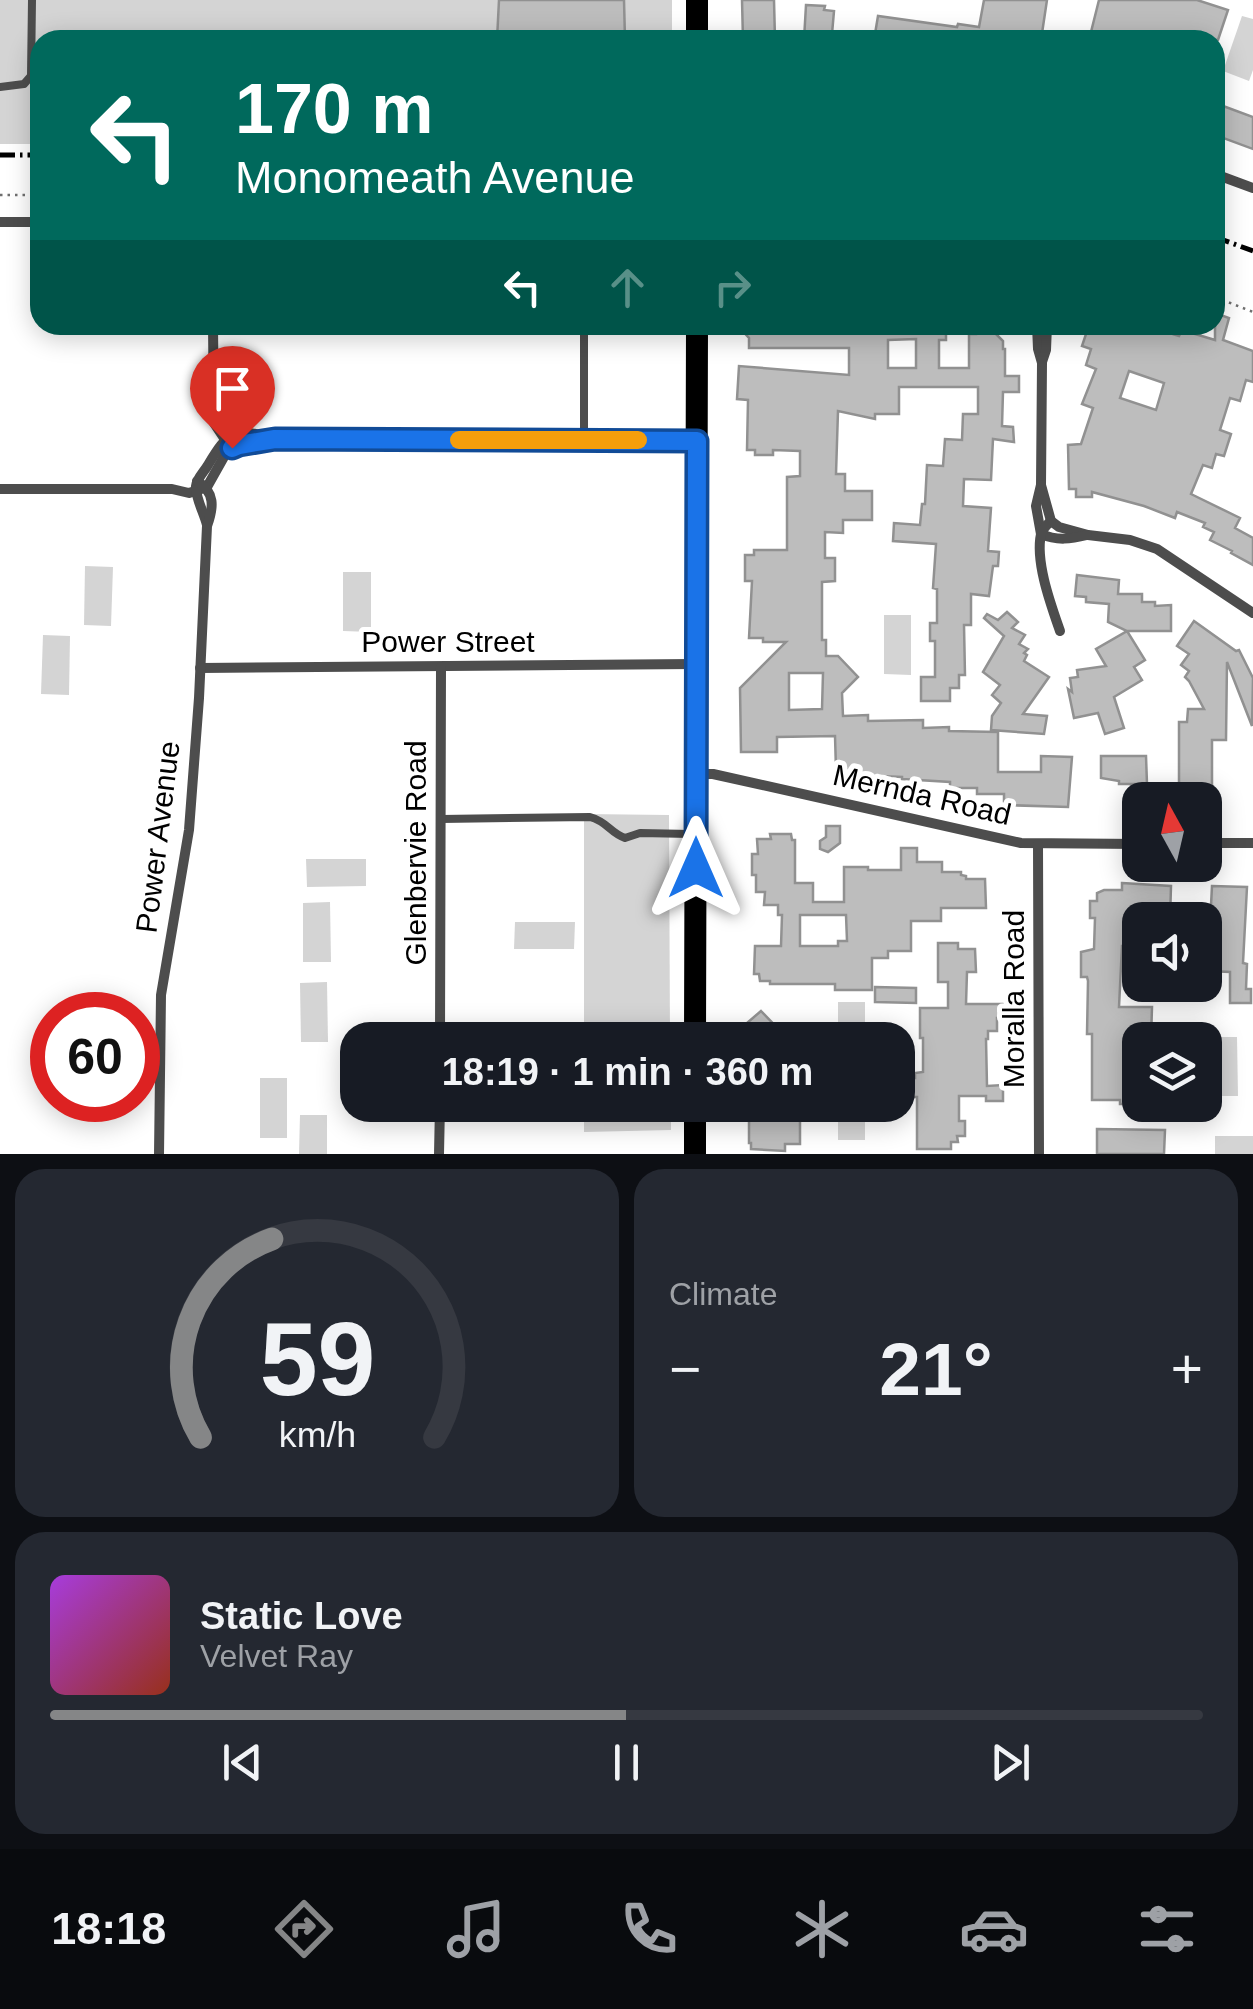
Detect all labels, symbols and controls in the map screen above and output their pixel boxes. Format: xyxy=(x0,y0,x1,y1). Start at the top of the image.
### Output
icon: left xyxy=(70,70,200,200)
text: 170 m xyxy=(235,70,433,148)
text: Monomeath Avenue xyxy=(235,152,634,203)
icon: left xyxy=(495,260,550,315)
icon: ahead xyxy=(600,260,655,315)
icon: right xyxy=(705,260,760,315)
pin xyxy=(190,346,275,449)
icon: arrive xyxy=(205,361,260,416)
street label: Power Street xyxy=(361,625,535,658)
street label: Power Avenue xyxy=(129,739,186,935)
street label: Glenbervie Road xyxy=(399,740,432,966)
street label: Mernda Road xyxy=(830,758,1014,831)
north arrow xyxy=(1122,782,1222,882)
map controls xyxy=(1122,782,1222,1122)
position arrow xyxy=(644,816,748,920)
button: sound xyxy=(1122,902,1222,1002)
street label: Moralla Road xyxy=(997,910,1030,1088)
speed limit sign: 60 xyxy=(30,992,160,1122)
button: layers xyxy=(1122,1022,1222,1122)
text: 18:19 · 1 min · 360 m xyxy=(442,1051,813,1093)
text: Climate xyxy=(669,1276,777,1312)
text: 59 xyxy=(259,1301,375,1417)
text: 21° xyxy=(879,1327,993,1411)
text: − xyxy=(669,1338,701,1400)
text: + xyxy=(1171,1338,1203,1400)
text: km/h xyxy=(278,1415,356,1455)
text: Static Love xyxy=(200,1595,403,1637)
text: Velvet Ray xyxy=(200,1638,353,1674)
icon: previous xyxy=(215,1735,270,1790)
icon: pause xyxy=(599,1735,654,1790)
icon: next xyxy=(983,1735,1038,1790)
icon: directions xyxy=(269,1894,339,1964)
icon: music xyxy=(441,1894,511,1964)
icon: phone xyxy=(614,1894,684,1964)
icon: climate xyxy=(787,1894,857,1964)
icon: car xyxy=(959,1894,1029,1964)
icon: filters xyxy=(1132,1894,1202,1964)
text: 18:18 xyxy=(51,1903,166,1954)

